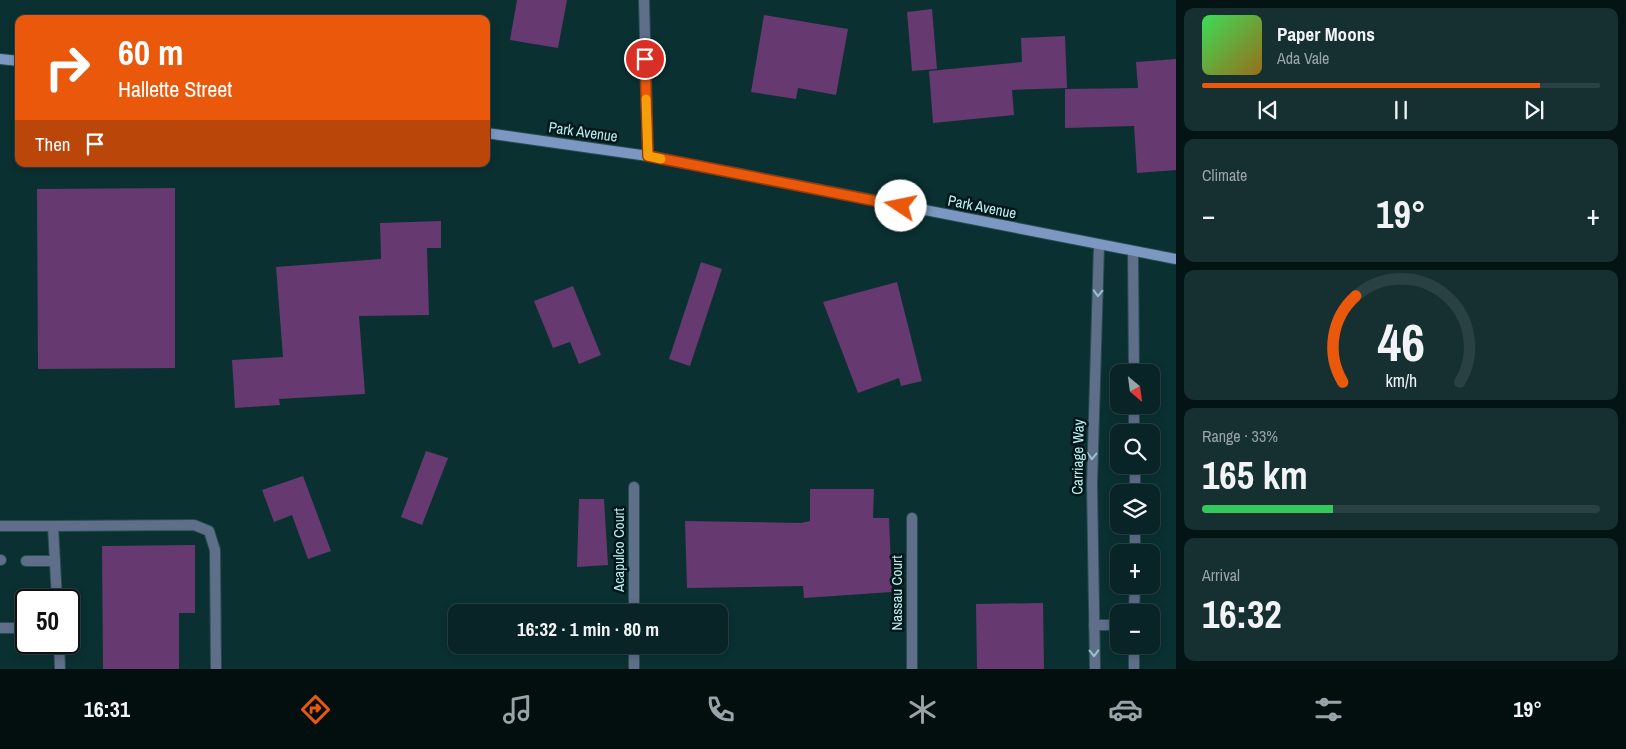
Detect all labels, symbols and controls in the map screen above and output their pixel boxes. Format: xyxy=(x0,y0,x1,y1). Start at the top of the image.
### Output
text: Paper Moons xyxy=(1277,21,1375,47)
text: 60 m xyxy=(118,29,183,76)
icon: right xyxy=(35,35,100,100)
pin xyxy=(624,38,666,80)
icon: arrive xyxy=(631,45,659,73)
text: Ada Vale xyxy=(1277,47,1329,69)
text: Hallette Street xyxy=(118,74,232,104)
icon: previous xyxy=(1254,96,1282,124)
icon: pause xyxy=(1387,96,1415,124)
icon: next xyxy=(1520,96,1548,124)
street label: Park Avenue xyxy=(547,116,619,147)
icon: arrive xyxy=(81,130,109,158)
text: Then xyxy=(35,131,71,157)
text: Climate xyxy=(1202,164,1247,186)
position arrow xyxy=(874,179,926,231)
text: 19° xyxy=(1376,189,1426,240)
street label: Park Avenue xyxy=(946,190,1018,223)
text: − xyxy=(1202,196,1215,234)
text: + xyxy=(1587,196,1600,234)
one-way arrow xyxy=(1092,290,1103,298)
text: 46 xyxy=(1377,307,1425,377)
north arrow xyxy=(1110,364,1160,414)
map controls xyxy=(1110,364,1160,654)
text: km/h xyxy=(1385,369,1417,393)
street label: Carriage Way xyxy=(1066,418,1089,495)
button: search xyxy=(1110,424,1160,474)
text: Range · 33% xyxy=(1202,425,1278,447)
text: 165 km xyxy=(1202,450,1308,501)
one-way arrow xyxy=(1087,452,1098,460)
button: layers xyxy=(1110,484,1160,534)
street label: Acapulco Court xyxy=(608,507,629,593)
button: + xyxy=(1110,544,1160,594)
street label: Nassau Court xyxy=(886,555,907,631)
text: Arrival xyxy=(1202,564,1240,586)
speed limit sign: 50 xyxy=(15,589,80,654)
text: 16:32 xyxy=(1202,589,1282,640)
button: − xyxy=(1110,604,1160,654)
text: 16:32 · 1 min · 80 m xyxy=(517,616,659,642)
one-way arrow xyxy=(1089,650,1100,658)
icon: directions xyxy=(298,692,333,727)
icon: music xyxy=(500,692,535,727)
icon: phone xyxy=(703,692,738,727)
icon: climate xyxy=(905,692,940,727)
icon: car xyxy=(1108,692,1143,727)
icon: filters xyxy=(1311,692,1346,727)
text: 16:31 xyxy=(84,694,130,724)
text: 19° xyxy=(1513,694,1542,724)

